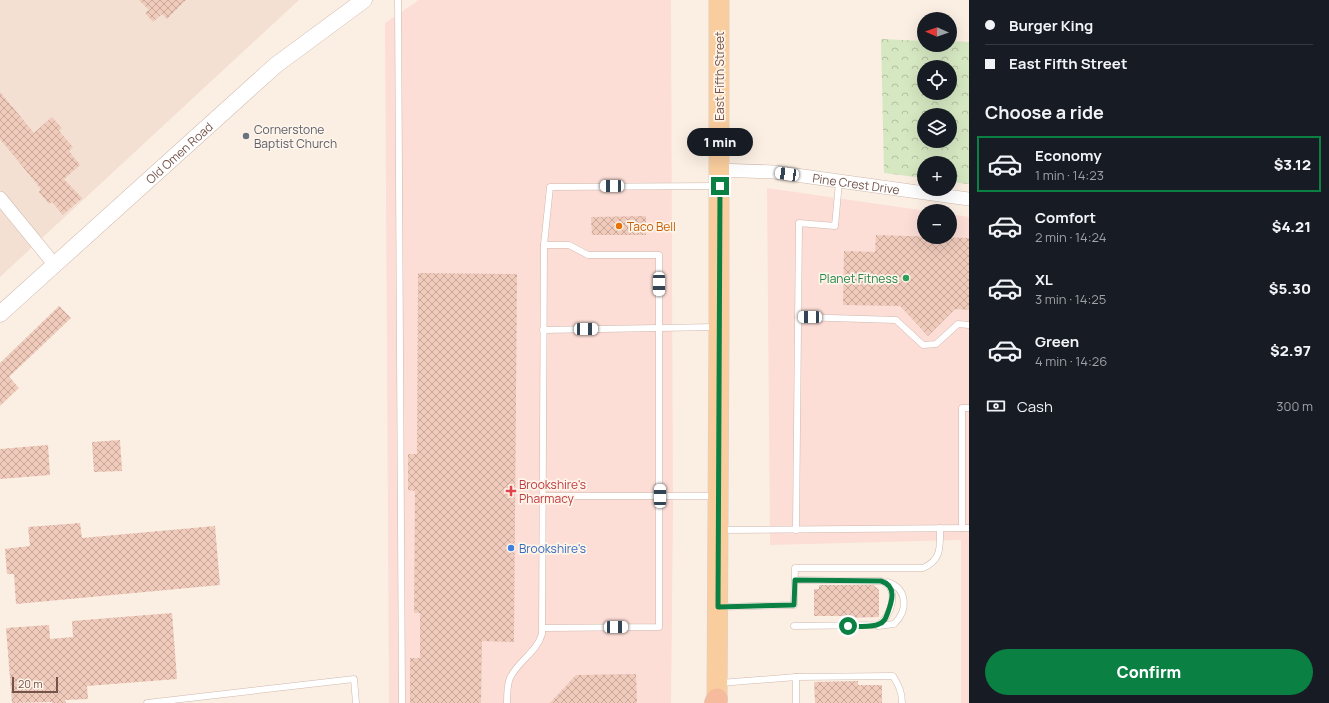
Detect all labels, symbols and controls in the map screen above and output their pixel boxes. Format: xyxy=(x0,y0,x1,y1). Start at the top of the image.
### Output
north arrow xyxy=(917,12,957,52)
map controls xyxy=(917,12,957,244)
text: Burger King xyxy=(1009,15,1093,36)
street label: East Fifth Street xyxy=(711,31,728,121)
text: East Fifth Street xyxy=(1009,53,1127,74)
button: locate xyxy=(917,60,957,100)
text: Choose a ride xyxy=(985,100,1104,124)
button: layers xyxy=(917,108,957,148)
street label: Old Omen Road xyxy=(142,118,216,187)
place label: Cornerstone Baptist Church xyxy=(254,121,337,152)
callout: 1 min xyxy=(687,128,753,156)
marker: Cornerstone Baptist Church xyxy=(241,131,251,141)
text: 1 min xyxy=(704,133,736,151)
text: Economy xyxy=(1035,145,1102,166)
icon: car xyxy=(987,146,1023,182)
text: $3.12 xyxy=(1274,154,1311,175)
button: + xyxy=(917,156,957,196)
car xyxy=(774,166,800,182)
text: 1 min · 14:23 xyxy=(1035,166,1104,184)
street label: Pine Crest Drive xyxy=(811,169,901,198)
route end xyxy=(711,177,729,195)
car xyxy=(600,180,624,192)
button: − xyxy=(917,204,957,244)
text: Comfort xyxy=(1035,207,1096,228)
icon: car xyxy=(987,208,1023,244)
text: $4.21 xyxy=(1272,216,1311,237)
place label: Taco Bell xyxy=(627,218,676,235)
marker: Taco Bell xyxy=(614,221,624,231)
text: 2 min · 14:24 xyxy=(1035,228,1106,246)
text: XL xyxy=(1035,269,1053,290)
place label: Planet Fitness xyxy=(820,270,898,287)
icon: car xyxy=(987,270,1023,306)
car xyxy=(653,272,665,296)
marker: Planet Fitness xyxy=(901,273,911,283)
text: $5.30 xyxy=(1269,278,1311,299)
text: 3 min · 14:25 xyxy=(1035,290,1106,308)
car xyxy=(798,311,822,323)
car xyxy=(574,323,598,335)
text: Green xyxy=(1035,331,1079,352)
icon: car xyxy=(987,332,1023,368)
text: $2.97 xyxy=(1270,340,1311,361)
text: 4 min · 14:26 xyxy=(1035,352,1107,370)
icon: cash xyxy=(985,395,1007,417)
text: Cash xyxy=(1017,396,1053,417)
text: 300 m xyxy=(1276,397,1313,415)
place label: Brookshire's Pharmacy xyxy=(519,476,586,507)
car xyxy=(654,484,666,508)
marker: Brookshire's Pharmacy xyxy=(506,486,516,496)
place label: Brookshire's xyxy=(519,540,586,557)
marker: Brookshire's xyxy=(506,543,516,553)
route start xyxy=(839,617,857,635)
car xyxy=(604,621,628,633)
button: Confirm xyxy=(985,649,1313,695)
scale bar xyxy=(12,675,58,694)
text: 20 m xyxy=(18,676,43,691)

